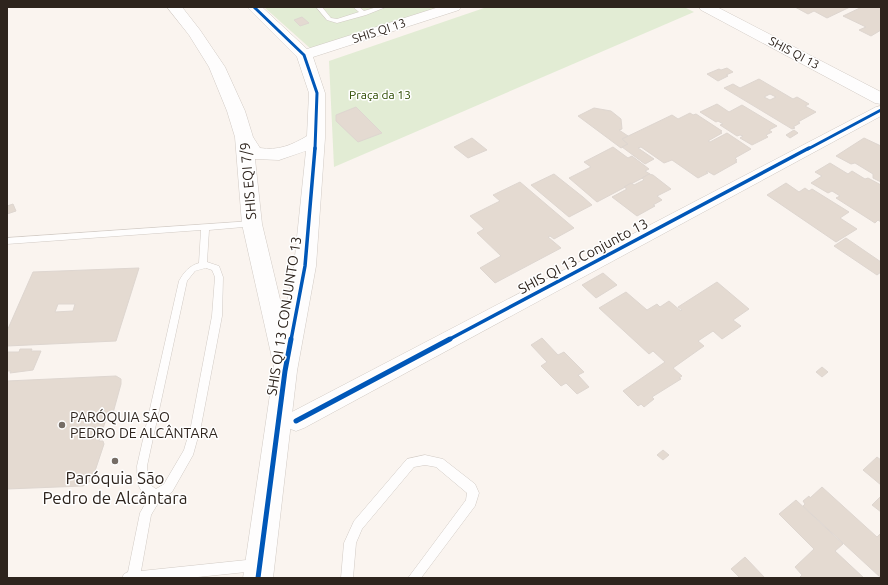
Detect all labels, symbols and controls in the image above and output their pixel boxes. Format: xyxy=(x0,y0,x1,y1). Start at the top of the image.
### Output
street label: SHIS QI 13 xyxy=(350,16,407,45)
street label: SHIS QI 13 xyxy=(767,34,822,71)
park label: Praça da 13 xyxy=(349,88,411,101)
street label: SHIS EQI 7/9 xyxy=(237,142,259,220)
street label: SHIS QI 13 Conjunto 13 xyxy=(515,215,651,297)
street label: SHIS QI 13 CONJUNTO 13 xyxy=(264,235,304,397)
place label: PARÓQUIA SÃO PEDRO DE ALCÂNTARA xyxy=(70,408,218,441)
marker: PARÓQUIA SÃO PEDRO DE ALCÂNTARA xyxy=(57,420,67,430)
marker: Paróquia São Pedro de Alcântara xyxy=(110,456,120,466)
place label: Paróquia São Pedro de Alcântara xyxy=(43,468,188,507)

